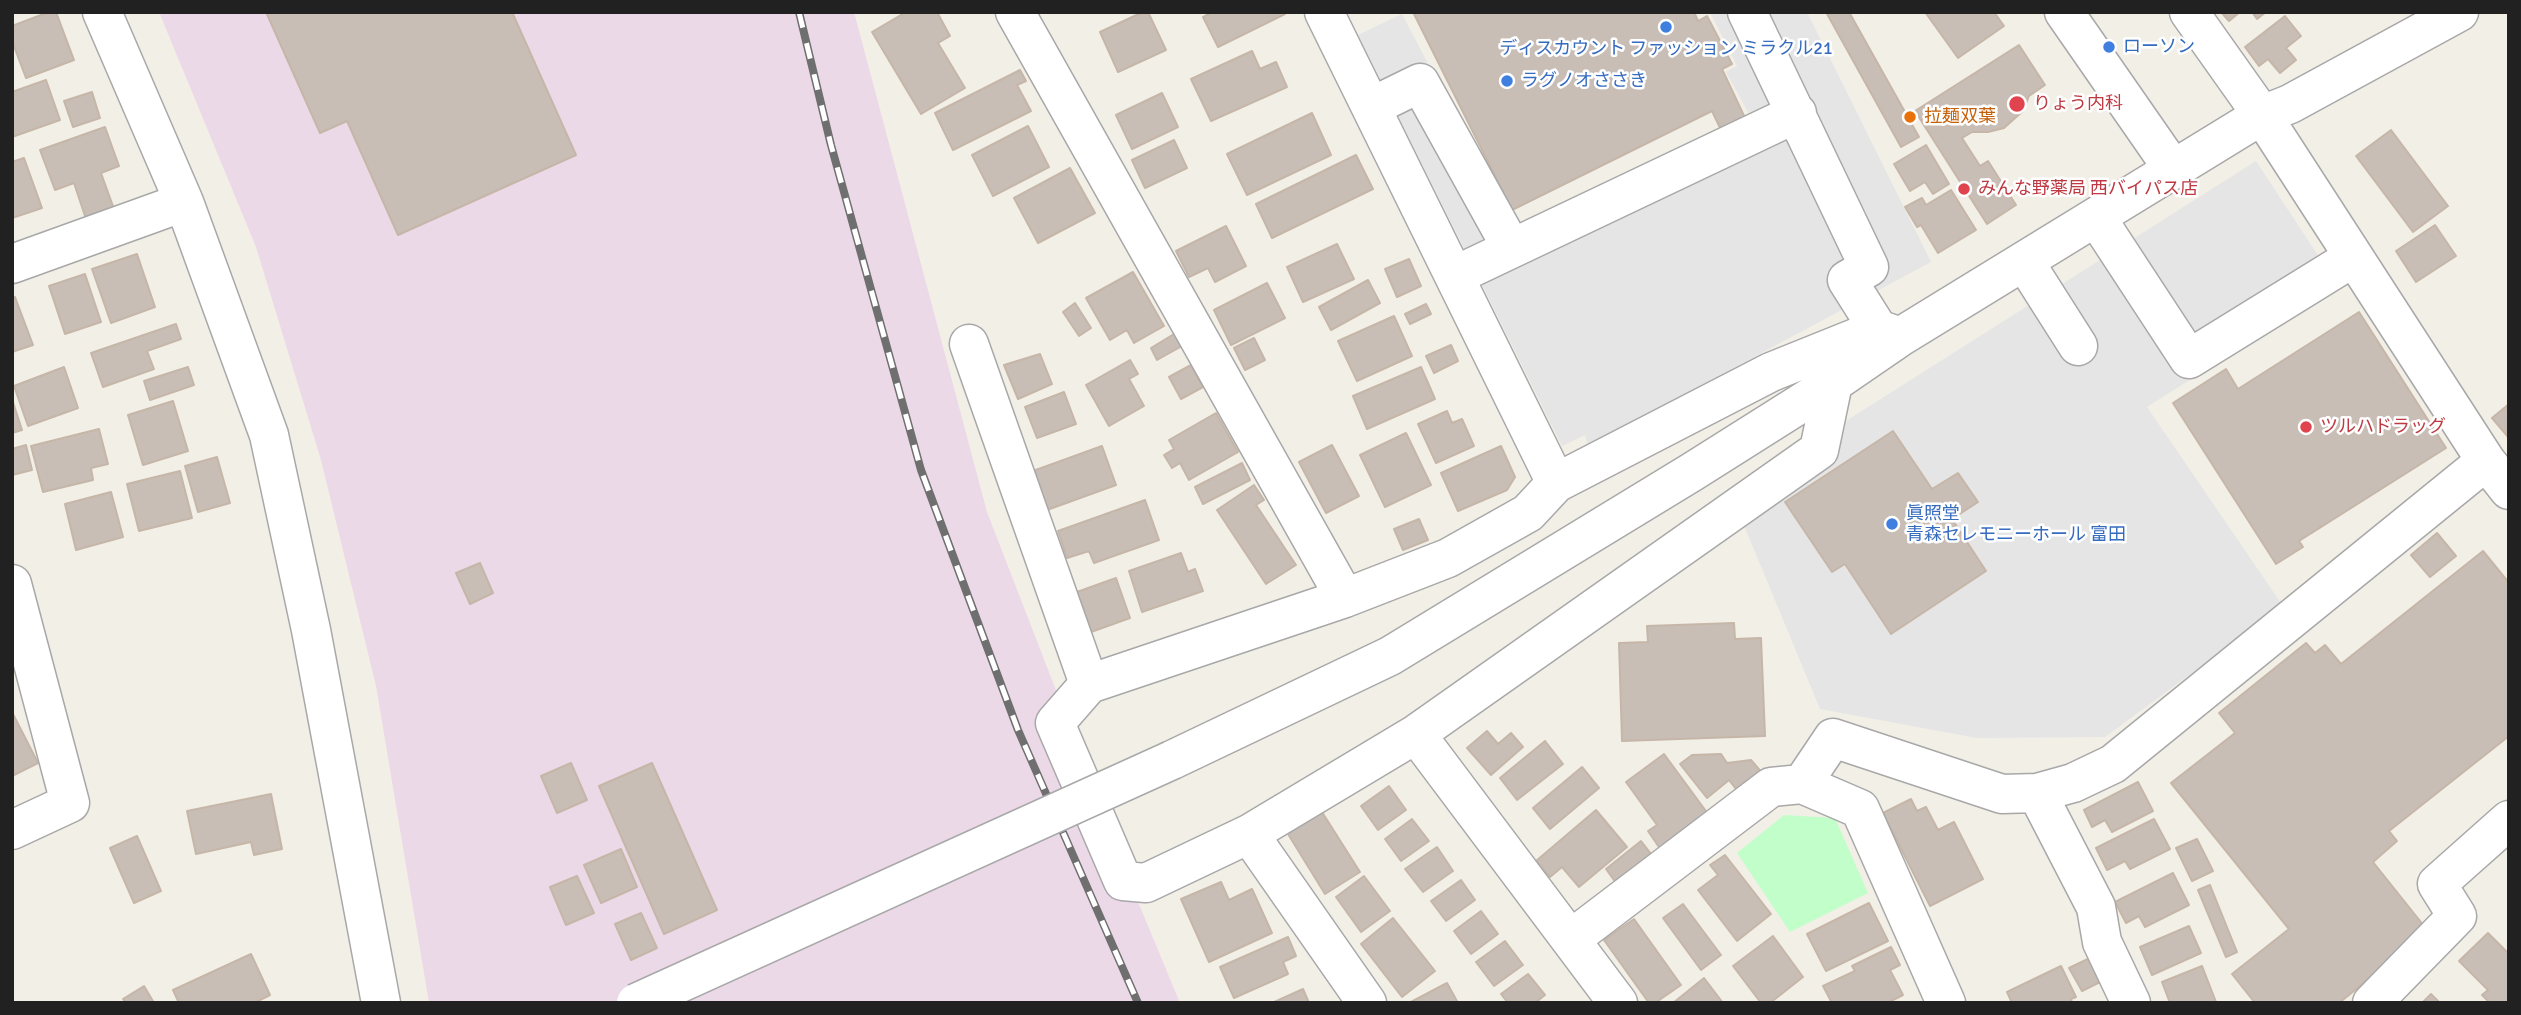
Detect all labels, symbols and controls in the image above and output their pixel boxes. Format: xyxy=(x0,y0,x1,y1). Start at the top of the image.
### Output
marker: ディスカウント ファッション ミラクル21 xyxy=(1658,19,1674,35)
place label: ローソン xyxy=(2123,36,2195,58)
place label: ディスカウント ファッション ミラクル21 xyxy=(1499,38,1833,60)
marker: ローソン xyxy=(2101,39,2117,55)
place label: ラグノオささき xyxy=(1521,70,1647,92)
marker: ラグノオささき xyxy=(1499,73,1515,89)
place label: りょう内科 xyxy=(2033,93,2123,115)
marker: りょう内科 xyxy=(2007,94,2027,114)
place label: 拉麺双葉 xyxy=(1924,106,1996,128)
marker: 拉麺双葉 xyxy=(1902,109,1918,125)
place label: みんな野薬局 西バイパス店 xyxy=(1978,178,2198,200)
marker: みんな野薬局 西バイパス店 xyxy=(1956,181,1972,197)
place label: ツルハドラッグ xyxy=(2320,416,2446,438)
marker: ツルハドラッグ xyxy=(2298,419,2314,435)
place label: 眞照堂 青森セレモニーホール 富田 xyxy=(1906,503,2126,546)
marker: 眞照堂 青森セレモニーホール 富田 xyxy=(1884,516,1900,532)

